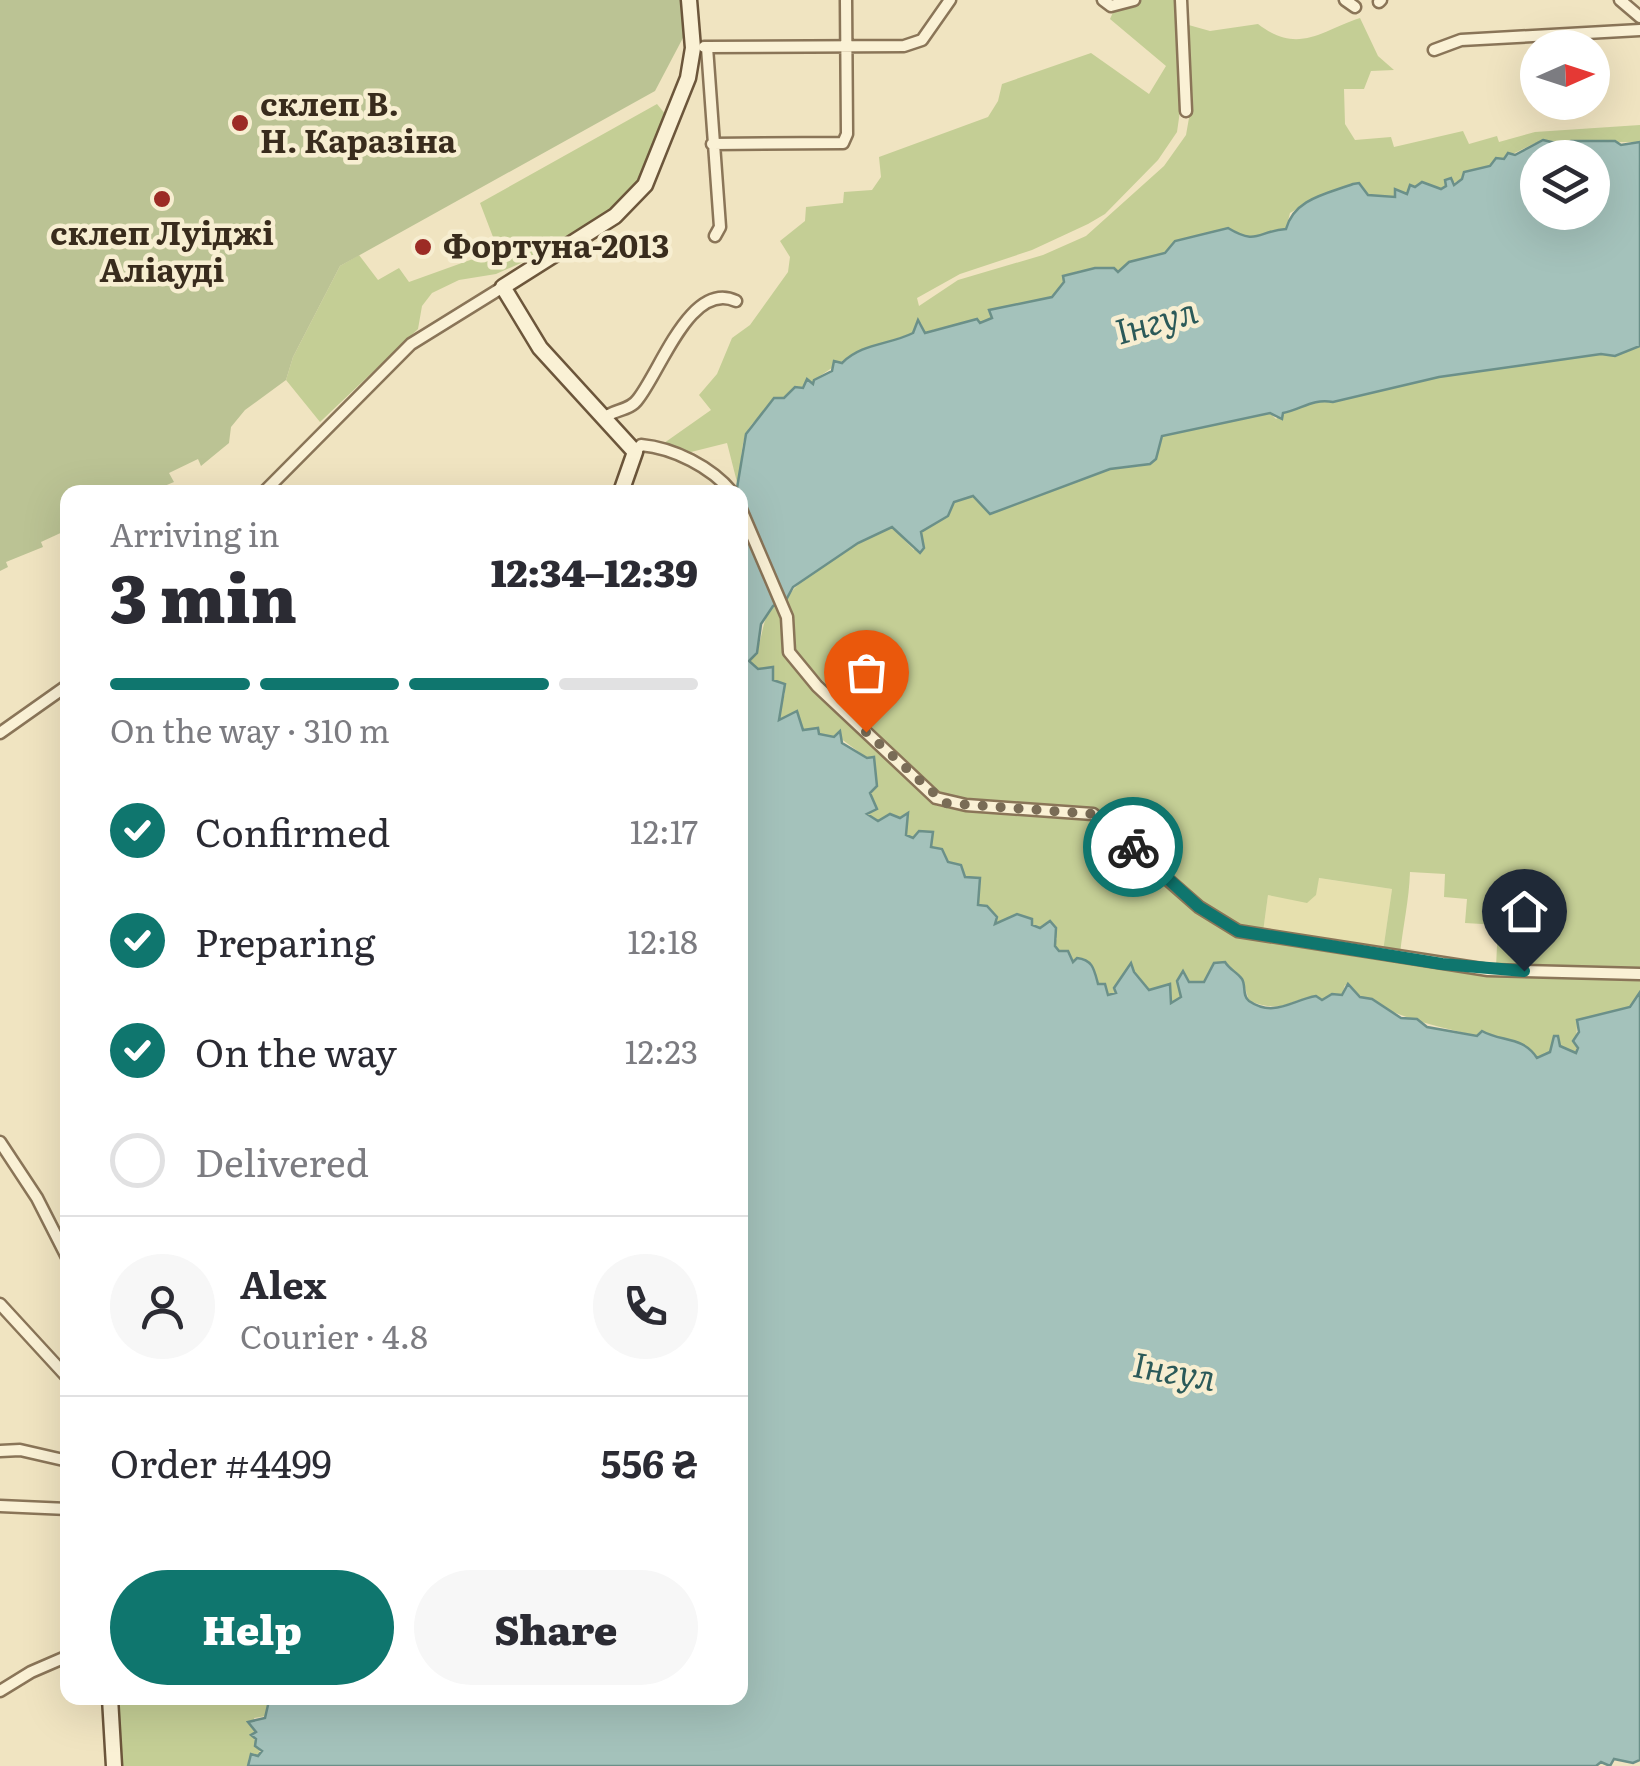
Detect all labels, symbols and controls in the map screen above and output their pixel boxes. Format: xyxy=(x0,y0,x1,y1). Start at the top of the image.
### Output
north arrow xyxy=(1520,30,1610,120)
map controls xyxy=(1520,30,1610,230)
place label: склеп В. Н. Каразіна xyxy=(260,78,457,163)
marker: склеп В. Н. Каразіна xyxy=(229,112,251,134)
button: layers xyxy=(1520,140,1610,230)
marker: склеп Луіджі Аліауді xyxy=(151,188,173,210)
place label: склеп Луіджі Аліауді xyxy=(50,207,274,292)
place label: Фортуна-2013 xyxy=(443,220,669,268)
marker: Фортуна-2013 xyxy=(412,236,434,258)
water label: Інгул xyxy=(1108,283,1202,356)
text: Arriving in xyxy=(110,509,280,557)
text: 12:34–12:39 xyxy=(491,542,698,599)
text: 3 min xyxy=(110,546,297,643)
pin xyxy=(824,630,909,733)
icon: bag xyxy=(839,645,894,700)
text: On the way · 310 m xyxy=(110,705,390,753)
courier xyxy=(1083,797,1183,897)
text: Confirmed xyxy=(195,802,390,859)
icon: check xyxy=(110,803,165,858)
text: 12:17 xyxy=(630,806,698,854)
icon: bike xyxy=(1106,820,1161,875)
pin xyxy=(1482,869,1567,972)
icon: home xyxy=(1497,884,1552,939)
text: Preparing xyxy=(195,912,375,969)
icon: check xyxy=(110,913,165,968)
text: 12:18 xyxy=(627,916,698,964)
text: On the way xyxy=(195,1022,397,1079)
icon: check xyxy=(110,1023,165,1078)
text: 12:23 xyxy=(625,1026,698,1074)
text: Delivered xyxy=(195,1132,369,1189)
button: person xyxy=(110,1254,215,1359)
text: Alex xyxy=(240,1254,326,1311)
button: phone xyxy=(593,1254,698,1359)
text: Courier · 4.8 xyxy=(240,1311,428,1359)
water label: Інгул xyxy=(1129,1336,1220,1402)
text: Order #4499 xyxy=(110,1433,332,1490)
text: 556 ₴ xyxy=(601,1433,698,1490)
button: Help xyxy=(110,1570,394,1685)
button: Share xyxy=(414,1570,698,1685)

